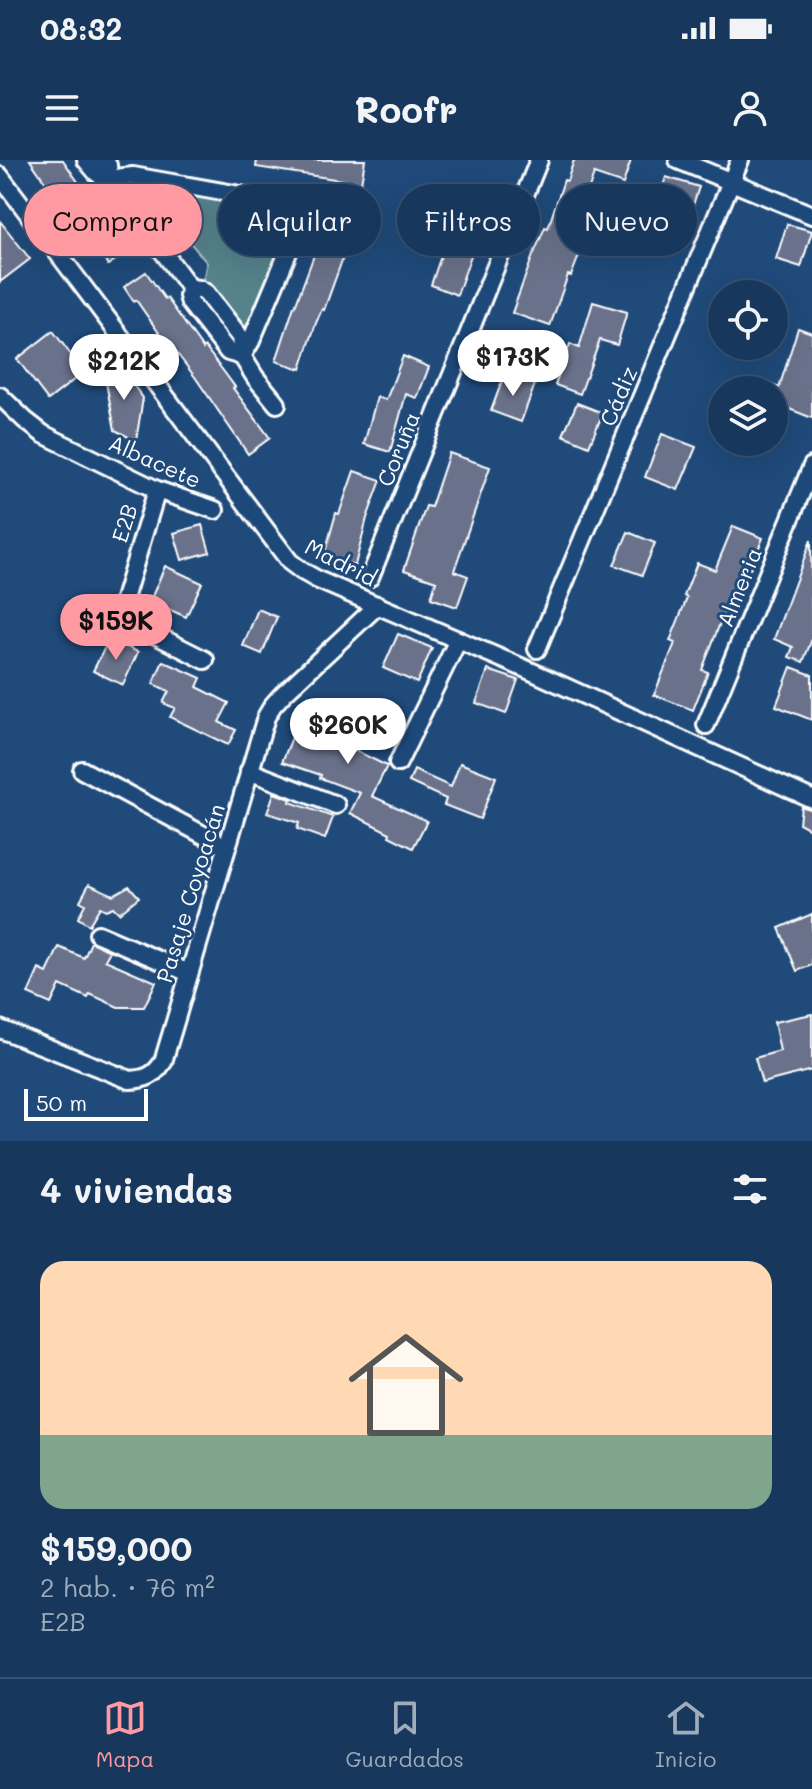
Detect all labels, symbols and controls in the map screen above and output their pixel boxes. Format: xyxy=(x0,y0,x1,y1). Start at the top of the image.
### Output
text: 08:32 xyxy=(40,8,122,48)
text: Roofr xyxy=(355,85,457,132)
icon: menu xyxy=(40,86,84,130)
icon: person xyxy=(728,86,772,130)
chip: Comprar xyxy=(24,184,202,256)
chip: Alquilar xyxy=(218,184,381,256)
chip: Filtros xyxy=(397,184,540,256)
chip: Nuevo xyxy=(556,184,697,256)
map controls xyxy=(708,280,788,456)
button: locate xyxy=(708,280,788,360)
pin: $173K xyxy=(457,330,569,398)
pin: $212K xyxy=(68,334,180,402)
text: $173K xyxy=(476,339,550,373)
text: $212K xyxy=(87,343,161,377)
street label: Cádiz xyxy=(592,362,644,430)
button: layers xyxy=(708,376,788,456)
street label: Coruña xyxy=(370,408,426,490)
street label: Albacete xyxy=(104,428,206,494)
street label: E2B xyxy=(105,500,143,546)
street label: Madrid xyxy=(300,532,382,592)
street label: Almeria xyxy=(710,543,768,631)
pin: $159K xyxy=(60,594,172,662)
text: $159K xyxy=(78,603,154,637)
pin: $260K xyxy=(292,698,404,766)
text: $260K xyxy=(308,707,388,741)
street label: Pasaje Coyoacán xyxy=(149,800,231,986)
scale bar xyxy=(24,1085,148,1121)
text: 50 m xyxy=(36,1088,87,1117)
text: 4 viviendas xyxy=(40,1167,233,1212)
icon: filters xyxy=(728,1167,772,1211)
icon: home xyxy=(334,1313,478,1457)
text: $159,000 xyxy=(40,1525,192,1570)
text: 2 hab. · 76 m² xyxy=(40,1570,215,1604)
text: E2B xyxy=(40,1604,86,1638)
tab: Mapa xyxy=(96,1696,154,1773)
tab: Guardados xyxy=(345,1696,464,1773)
tab: Inicio xyxy=(655,1696,716,1773)

